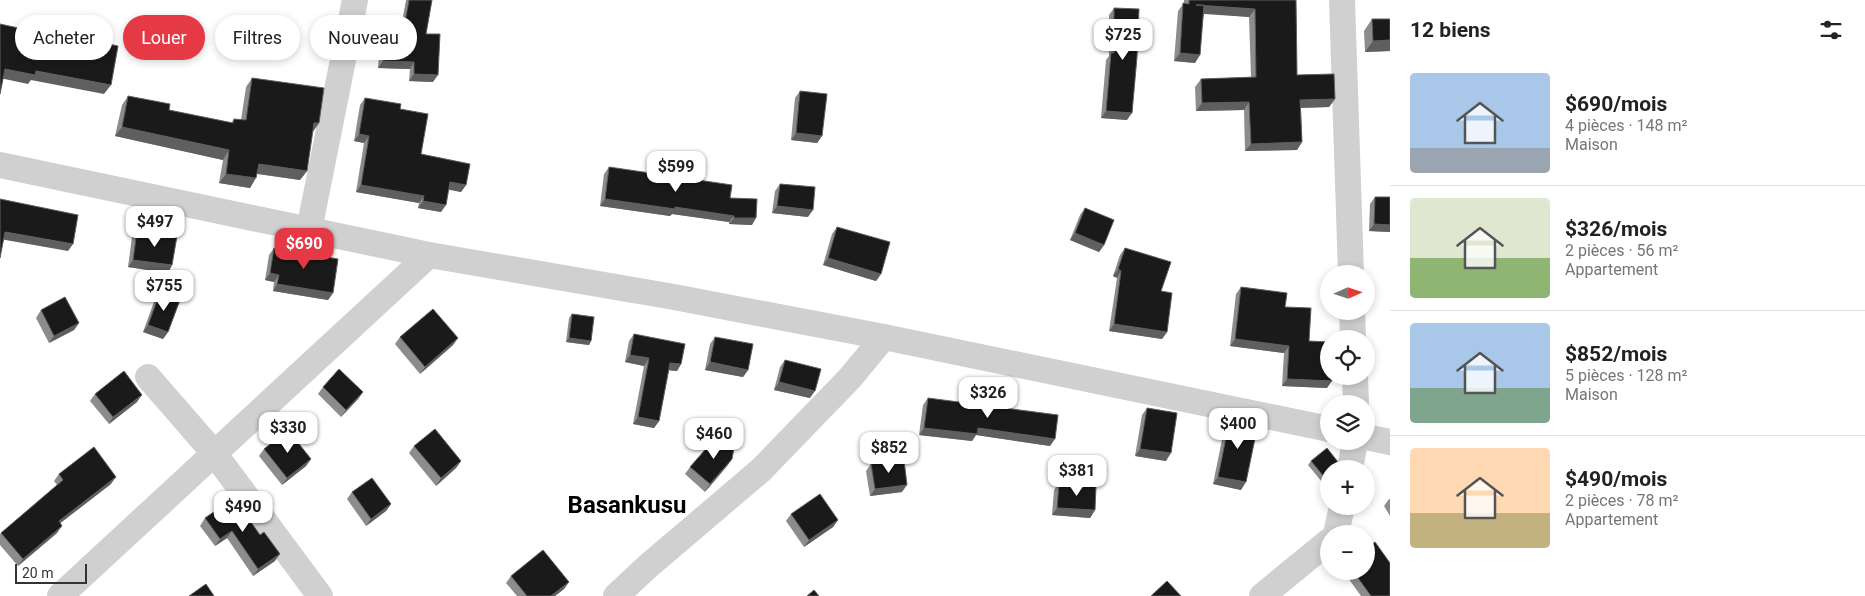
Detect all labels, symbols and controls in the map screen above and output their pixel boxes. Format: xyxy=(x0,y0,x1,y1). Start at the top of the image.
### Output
chip: Acheter xyxy=(15,15,113,60)
chip: Louer xyxy=(123,15,205,60)
chip: Filtres xyxy=(215,15,300,60)
chip: Nouveau xyxy=(310,15,417,60)
icon: filters xyxy=(1817,16,1845,44)
pin: $725 xyxy=(1093,18,1153,61)
text: 12 biens xyxy=(1410,18,1491,42)
text: $725 xyxy=(1105,25,1141,44)
text: $690/mois xyxy=(1565,92,1667,116)
icon: home xyxy=(1450,93,1510,153)
text: 4 pièces · 148 m² xyxy=(1565,116,1687,135)
text: Maison xyxy=(1565,135,1618,154)
pin: $599 xyxy=(646,150,706,193)
text: $599 xyxy=(658,157,694,176)
pin: $497 xyxy=(125,206,185,248)
text: $497 xyxy=(137,212,173,231)
text: $326/mois xyxy=(1565,217,1667,241)
icon: home xyxy=(1450,218,1510,278)
pin: $690 xyxy=(274,228,334,270)
text: $690 xyxy=(286,234,322,253)
text: 2 pièces · 56 m² xyxy=(1565,241,1678,260)
text: Appartement xyxy=(1565,260,1658,279)
north arrow xyxy=(1320,265,1375,320)
map controls xyxy=(1320,265,1375,580)
pin: $755 xyxy=(134,270,194,312)
text: $755 xyxy=(146,276,182,295)
button: locate xyxy=(1320,330,1375,385)
text: $852/mois xyxy=(1565,342,1667,366)
icon: home xyxy=(1450,343,1510,403)
text: 5 pièces · 128 m² xyxy=(1565,366,1687,385)
pin: $326 xyxy=(958,376,1018,419)
text: $326 xyxy=(970,383,1006,402)
text: Maison xyxy=(1565,385,1618,404)
button: layers xyxy=(1320,395,1375,450)
pin: $400 xyxy=(1208,408,1268,450)
pin: $330 xyxy=(258,412,318,454)
text: $400 xyxy=(1220,414,1256,433)
text: $330 xyxy=(270,418,306,437)
pin: $460 xyxy=(684,418,744,460)
text: $460 xyxy=(696,424,732,443)
pin: $852 xyxy=(859,432,919,474)
text: $852 xyxy=(871,438,907,457)
pin: $381 xyxy=(1047,454,1107,497)
button: + xyxy=(1320,460,1375,515)
text: $381 xyxy=(1059,461,1095,480)
text: $490/mois xyxy=(1565,467,1667,491)
icon: home xyxy=(1450,468,1510,528)
pin: $490 xyxy=(213,490,273,533)
district label: Basankusu xyxy=(568,491,686,519)
text: 2 pièces · 78 m² xyxy=(1565,491,1678,510)
text: $490 xyxy=(225,497,261,516)
text: Appartement xyxy=(1565,510,1658,529)
button: − xyxy=(1320,525,1375,580)
scale bar xyxy=(15,561,88,584)
text: 20 m xyxy=(22,565,54,581)

